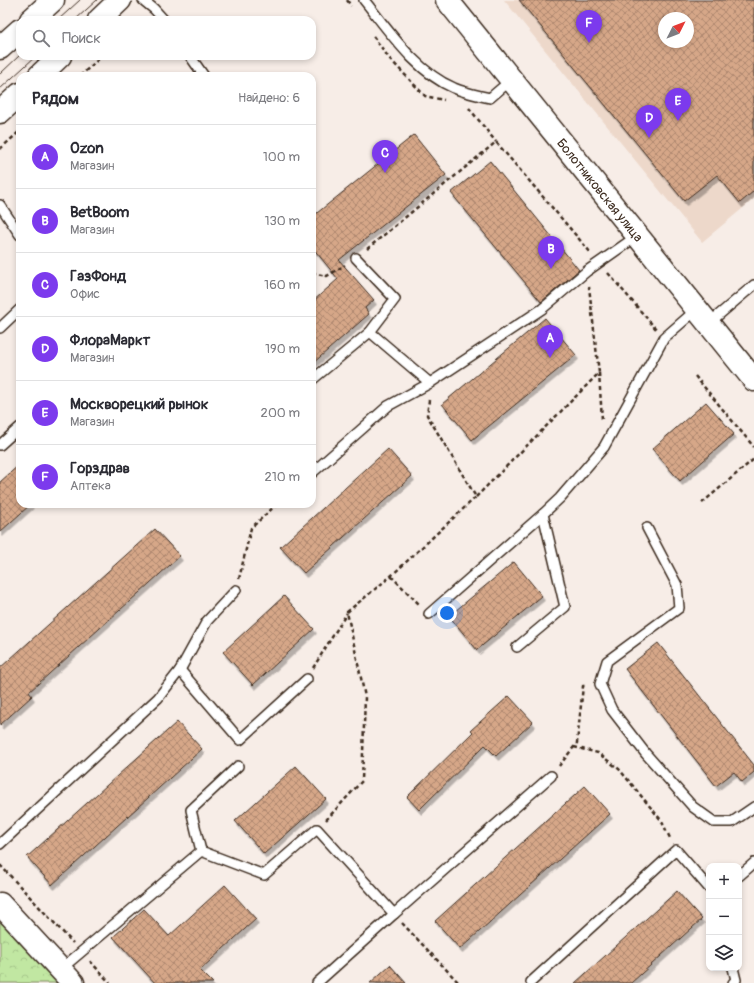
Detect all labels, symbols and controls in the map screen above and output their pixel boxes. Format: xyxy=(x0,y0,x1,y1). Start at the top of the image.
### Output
pin: F xyxy=(576,10,602,43)
north arrow xyxy=(658,12,694,48)
search box xyxy=(16,16,316,60)
icon: search xyxy=(30,27,52,49)
text: Поиск xyxy=(62,29,101,48)
text: Рядом xyxy=(32,88,79,109)
pin: E xyxy=(665,88,691,121)
text: Найдено: 6 xyxy=(238,90,300,106)
pin: D xyxy=(636,105,662,138)
street label: Болотниковская улица xyxy=(553,136,646,245)
text: Ozon xyxy=(70,139,104,158)
pin: C xyxy=(372,140,398,173)
text: A xyxy=(41,149,49,165)
text: 100 m xyxy=(263,149,300,165)
text: Магазин xyxy=(70,158,114,174)
text: BetBoom xyxy=(70,203,129,222)
text: B xyxy=(41,213,49,229)
text: 130 m xyxy=(264,213,300,229)
text: Магазин xyxy=(70,222,114,238)
pin: B xyxy=(538,236,564,269)
text: ГазФонд xyxy=(70,267,126,286)
text: C xyxy=(41,277,49,293)
text: 160 m xyxy=(264,277,300,293)
text: Офис xyxy=(70,286,100,302)
pin: A xyxy=(537,325,563,358)
text: ФлораМаркт xyxy=(70,331,150,350)
text: D xyxy=(41,341,49,357)
text: 190 m xyxy=(265,341,300,357)
text: Магазин xyxy=(70,350,114,366)
text: Москворецкий рынок xyxy=(70,395,208,414)
text: E xyxy=(42,405,48,421)
text: 200 m xyxy=(261,405,300,421)
text: Магазин xyxy=(70,414,114,430)
text: Горздрав xyxy=(70,459,130,478)
text: F xyxy=(41,469,49,485)
text: 210 m xyxy=(264,469,300,485)
text: Аптека xyxy=(70,478,111,494)
your location xyxy=(437,603,457,623)
map controls xyxy=(706,863,742,971)
button: + xyxy=(706,863,742,899)
button: − xyxy=(706,899,742,935)
button: layers xyxy=(706,935,742,971)

